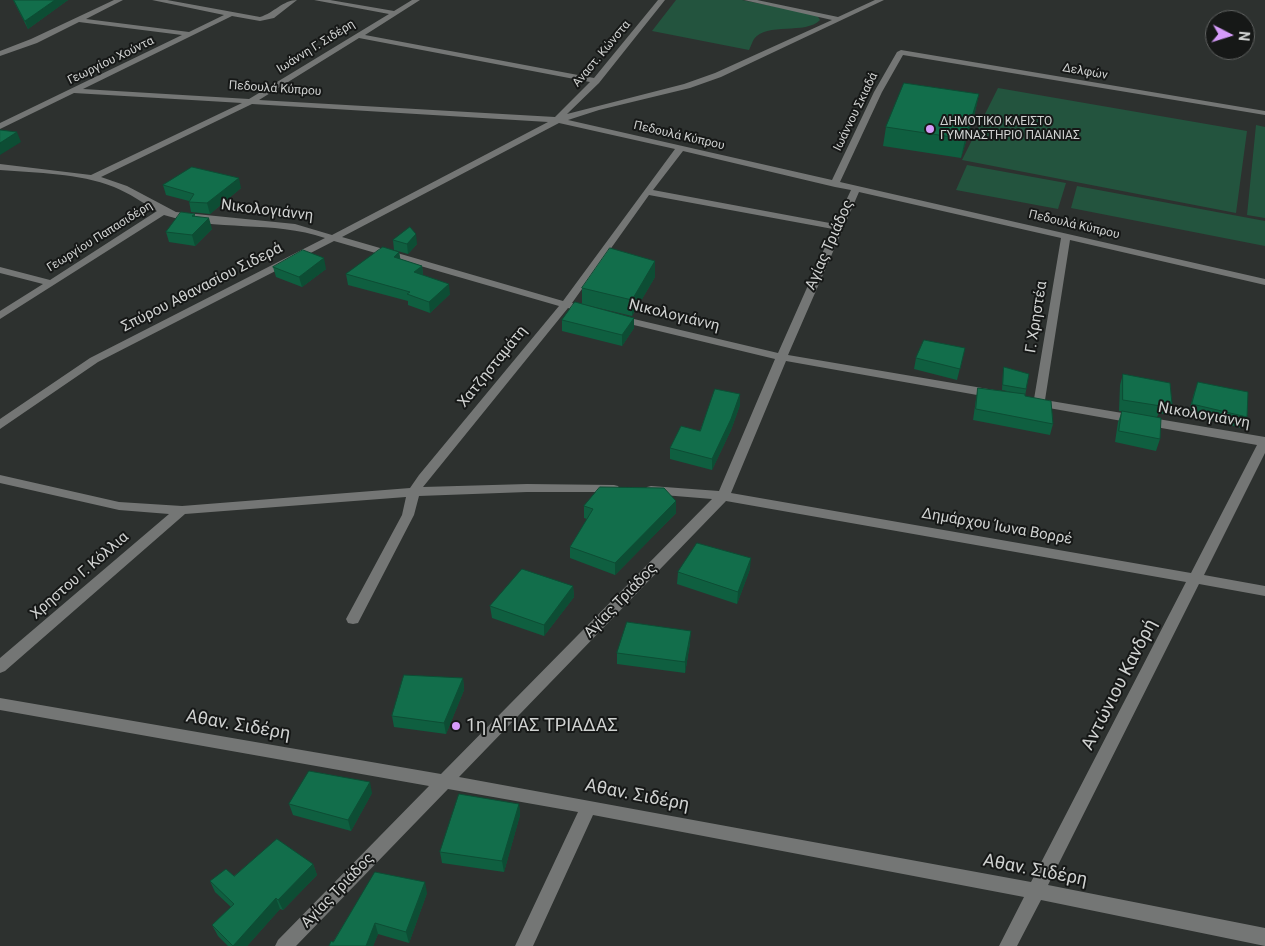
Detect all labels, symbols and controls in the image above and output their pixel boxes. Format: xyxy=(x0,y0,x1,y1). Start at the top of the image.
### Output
north arrow xyxy=(1205,10,1255,60)
street label: Ιωάννη Γ. Σιδέρη xyxy=(274,17,358,77)
street label: Αναστ. Κώνστα xyxy=(570,18,634,90)
text: N xyxy=(1236,31,1252,42)
street label: Γεωργίου Χούντα xyxy=(66,34,156,88)
street label: Δελφών xyxy=(1061,61,1109,83)
street label: Ιωάννου Σκιαδά xyxy=(831,70,881,154)
street label: Πεδουλά Κύπρου xyxy=(228,79,322,99)
place label: ΔΗΜΟΤΙΚΟ ΚΛΕΙΣΤΟ ΓΥΜΝΑΣΤΗΡΙΟ ΠΑΙΑΝΙΑΣ xyxy=(940,115,1080,143)
street label: Πεδουλά Κύπρου xyxy=(632,119,726,153)
marker: ΔΗΜΟΤΙΚΟ ΚΛΕΙΣΤΟ ΓΥΜΝΑΣΤΗΡΙΟ ΠΑΙΑΝΙΑΣ xyxy=(924,123,936,135)
street label: Νικολογιάννη xyxy=(220,196,314,226)
street label: Αγίας Τριάδος xyxy=(802,197,858,293)
street label: Γεωργίου Παπασιδέρη xyxy=(45,199,155,275)
street label: Πεδουλά Κύπρου xyxy=(1027,208,1121,242)
street label: Σπύρου Αθανασίου Σιδερά xyxy=(119,240,285,336)
street label: Γ. Χρηστέα xyxy=(1022,280,1052,354)
street label: Νικολογιάννη xyxy=(627,296,721,336)
street label: Χατζησταμάτη xyxy=(455,323,531,411)
street label: Νικολογιάννη xyxy=(1157,399,1251,433)
street label: Δημάρχου Ίωνα Βορρέ xyxy=(920,505,1074,549)
street label: Χρηστου Γ. Κόλλια xyxy=(27,529,133,623)
street label: Αγίας Τριάδος xyxy=(581,560,661,642)
street label: Αντώνιου Κανδρή xyxy=(1078,616,1162,754)
street label: Αθαν. Σιδέρη xyxy=(184,706,292,746)
place label: 1η ΑΓΙΑΣ ΤΡΙΑΔΑΣ xyxy=(466,715,618,737)
marker: 1η ΑΓΙΑΣ ΤΡΙΑΔΑΣ xyxy=(450,720,462,732)
street label: Αθαν. Σιδέρη xyxy=(583,775,691,817)
street label: Αγίας Τριάδος xyxy=(298,850,378,932)
street label: Αθαν. Σιδέρη xyxy=(981,850,1089,892)

